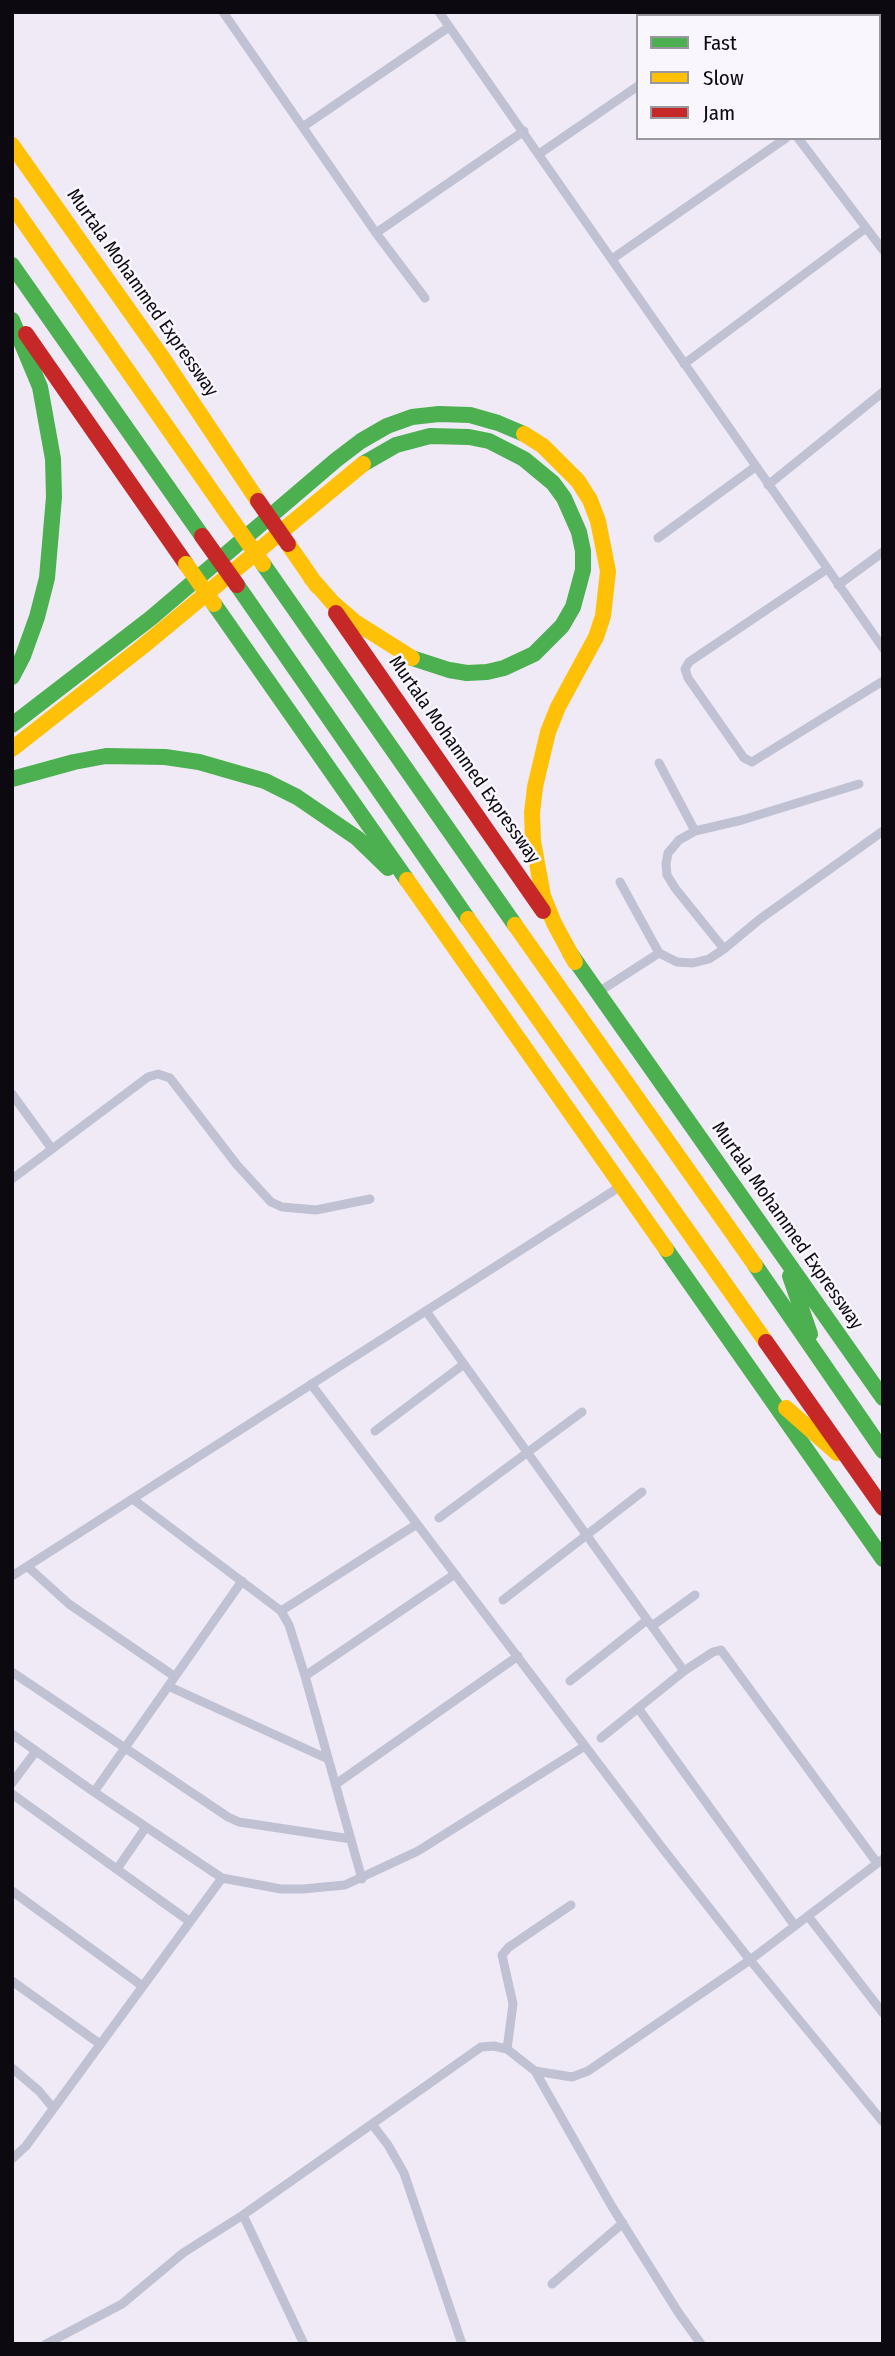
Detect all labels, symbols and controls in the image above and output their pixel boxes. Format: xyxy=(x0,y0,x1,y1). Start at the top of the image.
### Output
legend xyxy=(636,14,881,140)
text: Fast xyxy=(703,30,737,56)
text: Slow xyxy=(703,65,744,91)
text: Jam xyxy=(703,100,735,126)
street label: Murtala Mohammed Expressway xyxy=(61,185,223,401)
street label: Murtala Mohammed Expressway xyxy=(383,652,545,868)
street label: Murtala Mohammed Expressway xyxy=(706,1118,868,1334)

